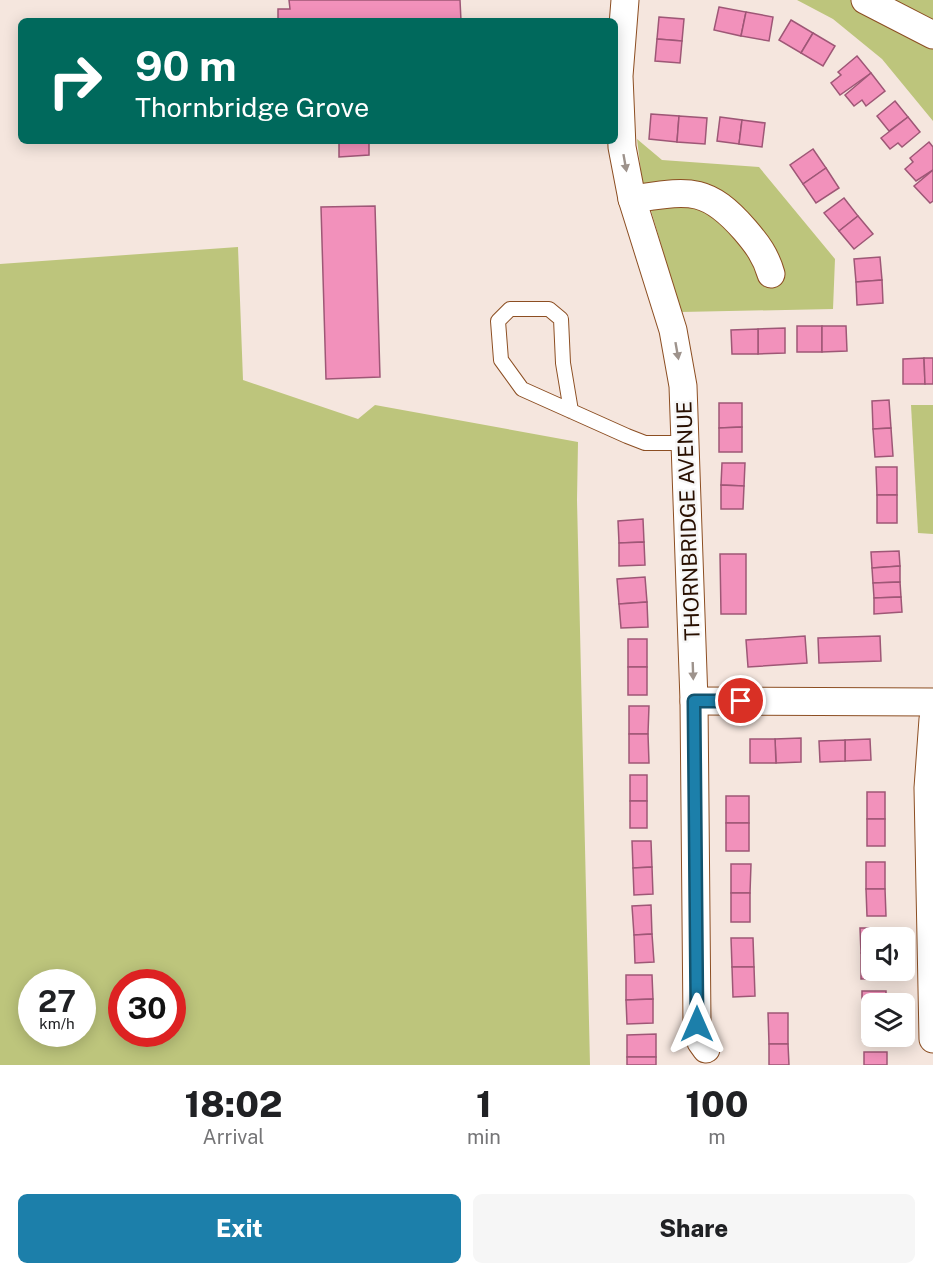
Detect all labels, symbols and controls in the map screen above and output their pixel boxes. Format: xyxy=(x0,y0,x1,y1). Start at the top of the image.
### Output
text: 90 m xyxy=(135,41,237,90)
icon: right xyxy=(36,42,114,120)
text: Thornbridge Grove xyxy=(135,91,369,123)
one-way arrow xyxy=(621,154,630,173)
one-way arrow xyxy=(672,341,681,360)
street label: THORNBRIDGE AVENUE xyxy=(671,401,705,641)
one-way arrow xyxy=(688,661,698,680)
pin xyxy=(715,675,766,726)
icon: arrive xyxy=(724,684,757,717)
map controls xyxy=(861,927,915,1047)
button: sound xyxy=(861,927,915,981)
speed limit sign: 30 xyxy=(108,969,186,1047)
text: 27 xyxy=(38,983,76,1019)
position arrow xyxy=(665,992,729,1056)
button: layers xyxy=(861,993,915,1047)
text: km/h xyxy=(39,1015,75,1032)
text: 18:02 xyxy=(184,1083,282,1125)
text: 1 xyxy=(476,1083,492,1125)
text: 100 xyxy=(685,1083,749,1125)
text: Arrival xyxy=(203,1125,264,1149)
text: min xyxy=(467,1125,501,1149)
text: m xyxy=(708,1125,726,1149)
button: Exit xyxy=(18,1194,461,1263)
button: Share xyxy=(473,1194,915,1263)

